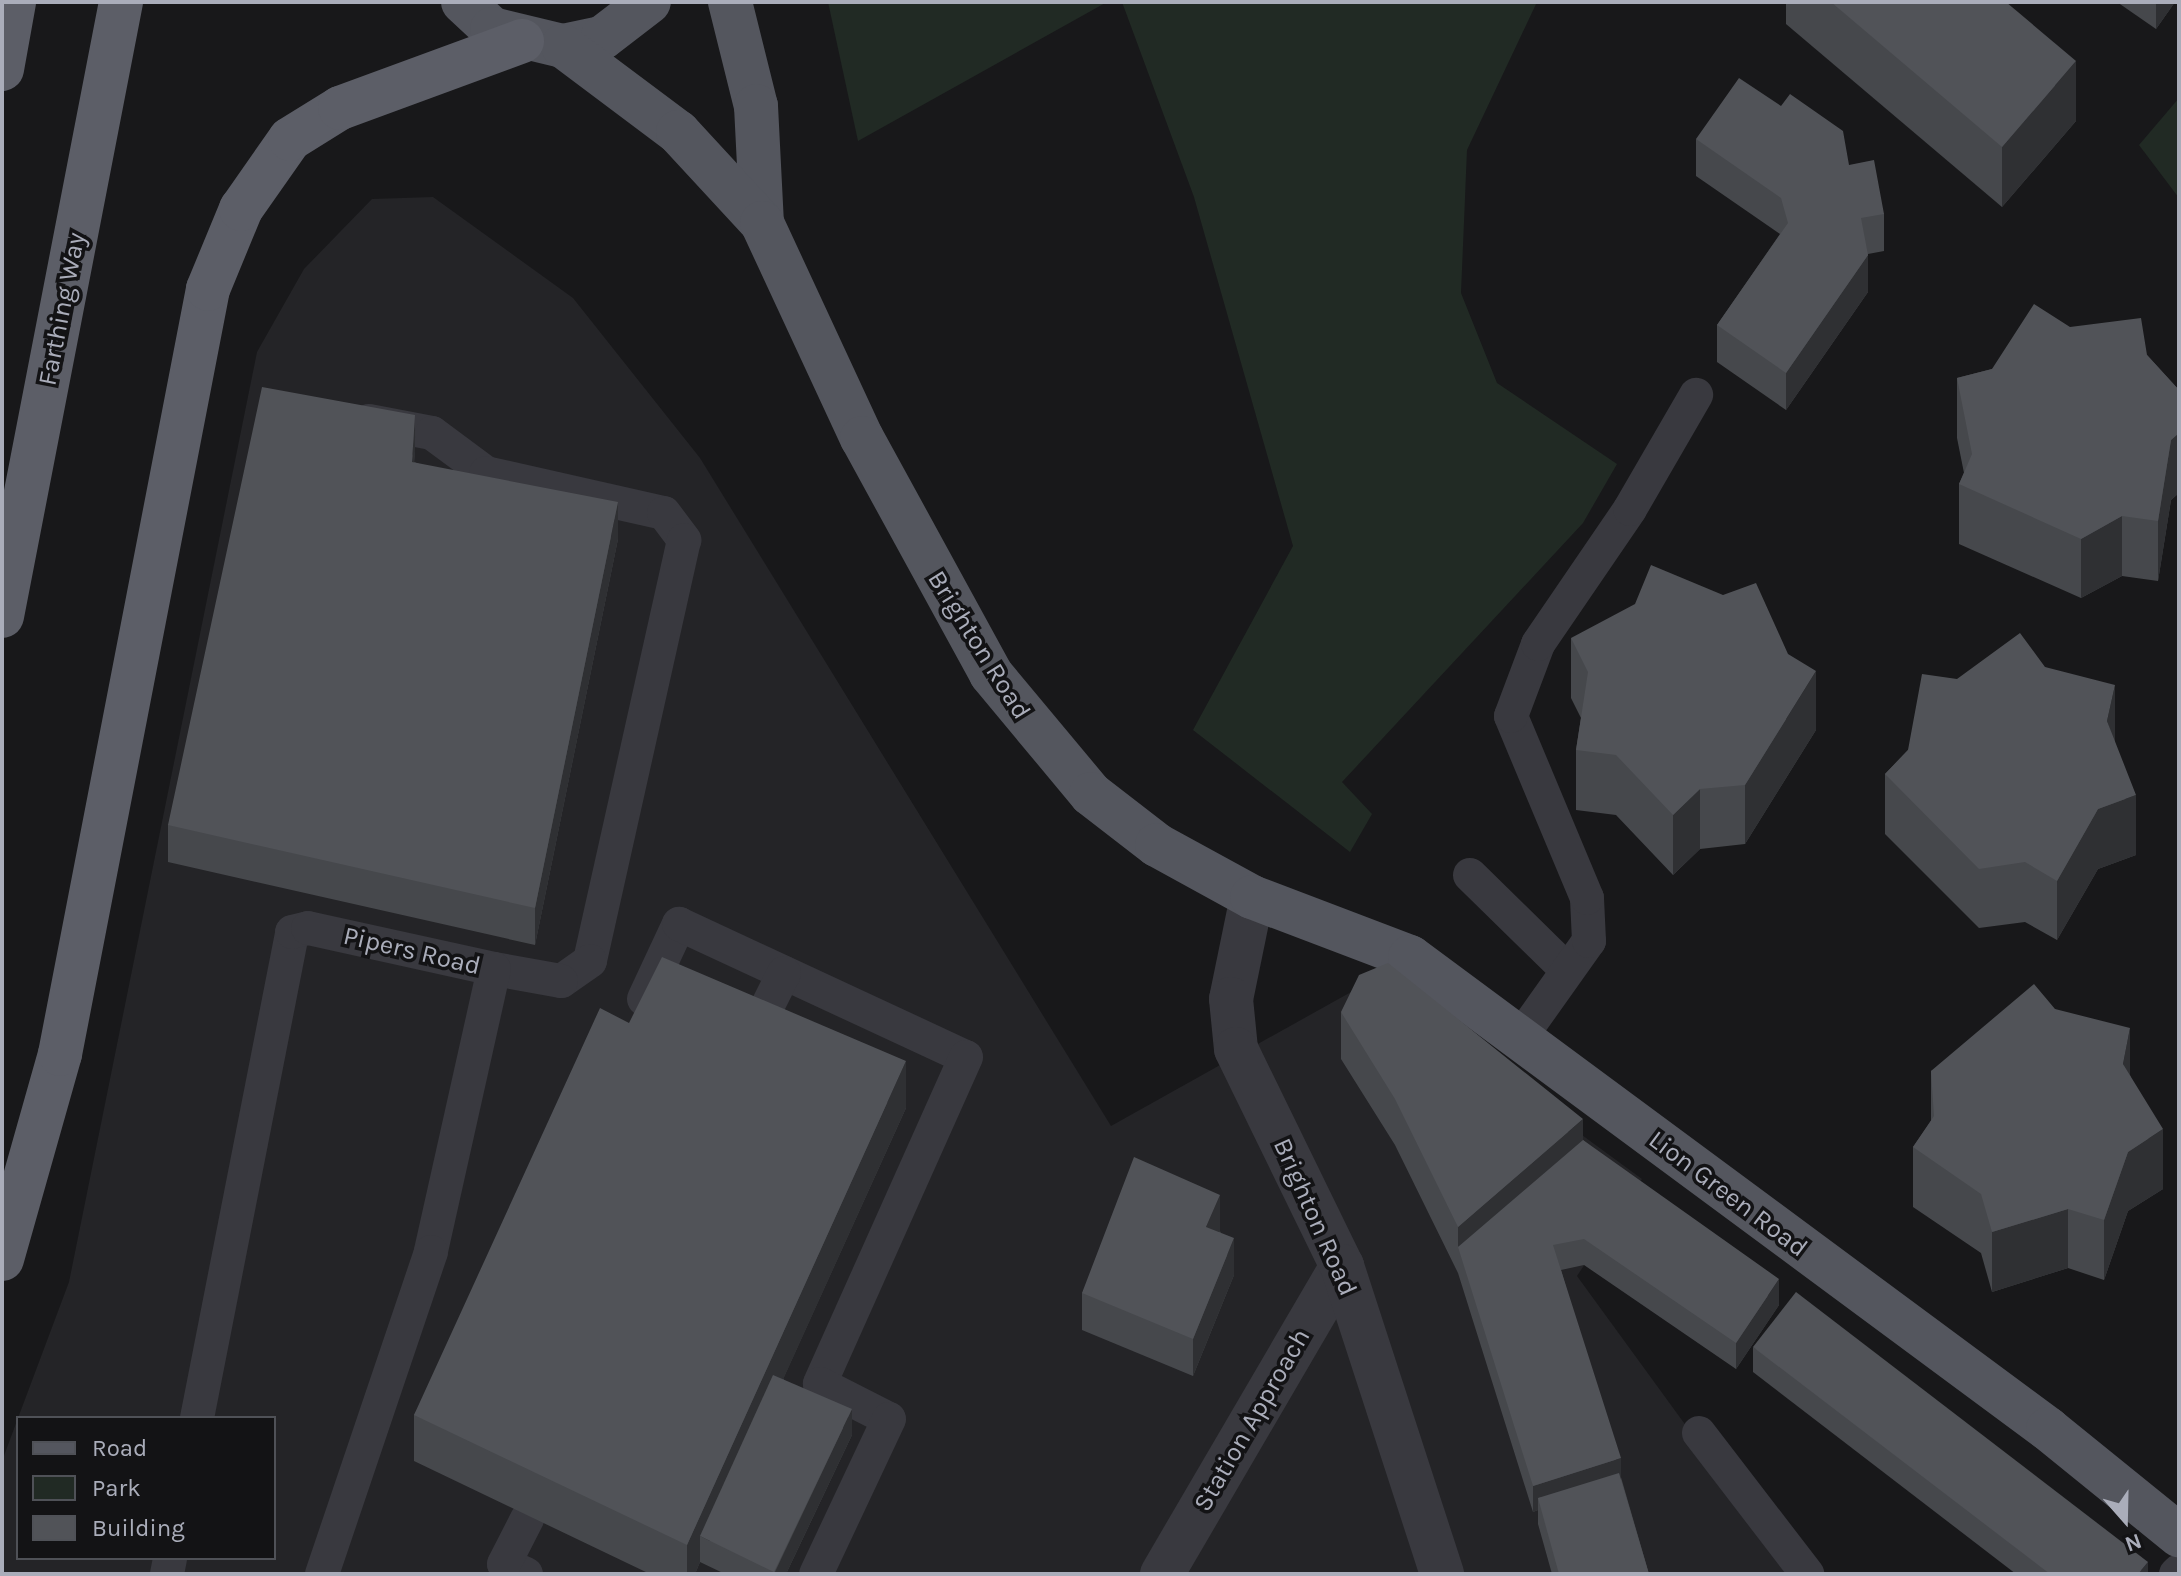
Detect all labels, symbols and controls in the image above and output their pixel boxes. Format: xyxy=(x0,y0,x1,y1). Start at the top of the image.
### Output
street label: Farthing Way xyxy=(32,230,92,388)
street label: Brighton Road xyxy=(921,565,1037,725)
street label: Pipers Road xyxy=(340,920,484,982)
street label: Lion Green Road xyxy=(1643,1124,1813,1264)
street label: Brighton Road xyxy=(1266,1133,1364,1301)
street label: Station Approach xyxy=(1187,1323,1317,1517)
legend xyxy=(16,1416,276,1560)
text: Road xyxy=(92,1434,147,1462)
text: Park xyxy=(92,1474,141,1502)
north arrow xyxy=(2085,1480,2165,1560)
text: Building xyxy=(92,1514,185,1542)
text: N xyxy=(2121,1528,2145,1557)

